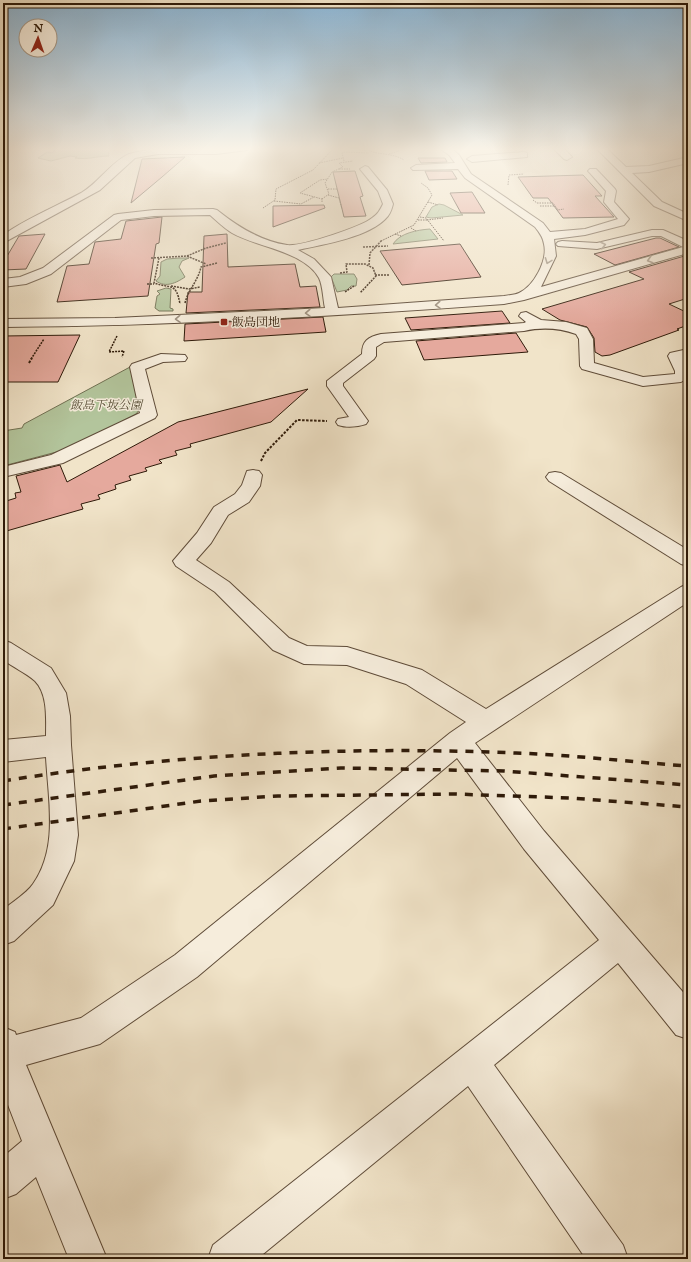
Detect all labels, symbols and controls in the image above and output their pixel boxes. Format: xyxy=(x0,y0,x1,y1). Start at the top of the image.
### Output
north arrow xyxy=(18,18,58,58)
text: N xyxy=(32,22,44,36)
one-way arrow xyxy=(600,241,606,249)
one-way arrow xyxy=(647,255,654,264)
one-way arrow xyxy=(545,258,553,265)
one-way arrow xyxy=(435,300,441,309)
one-way arrow xyxy=(305,309,311,317)
one-way arrow xyxy=(175,315,181,323)
place label: 飯島団地 xyxy=(232,315,280,330)
marker: 飯島団地 xyxy=(219,317,229,327)
park label: 飯島下坂公園 xyxy=(70,398,144,413)

